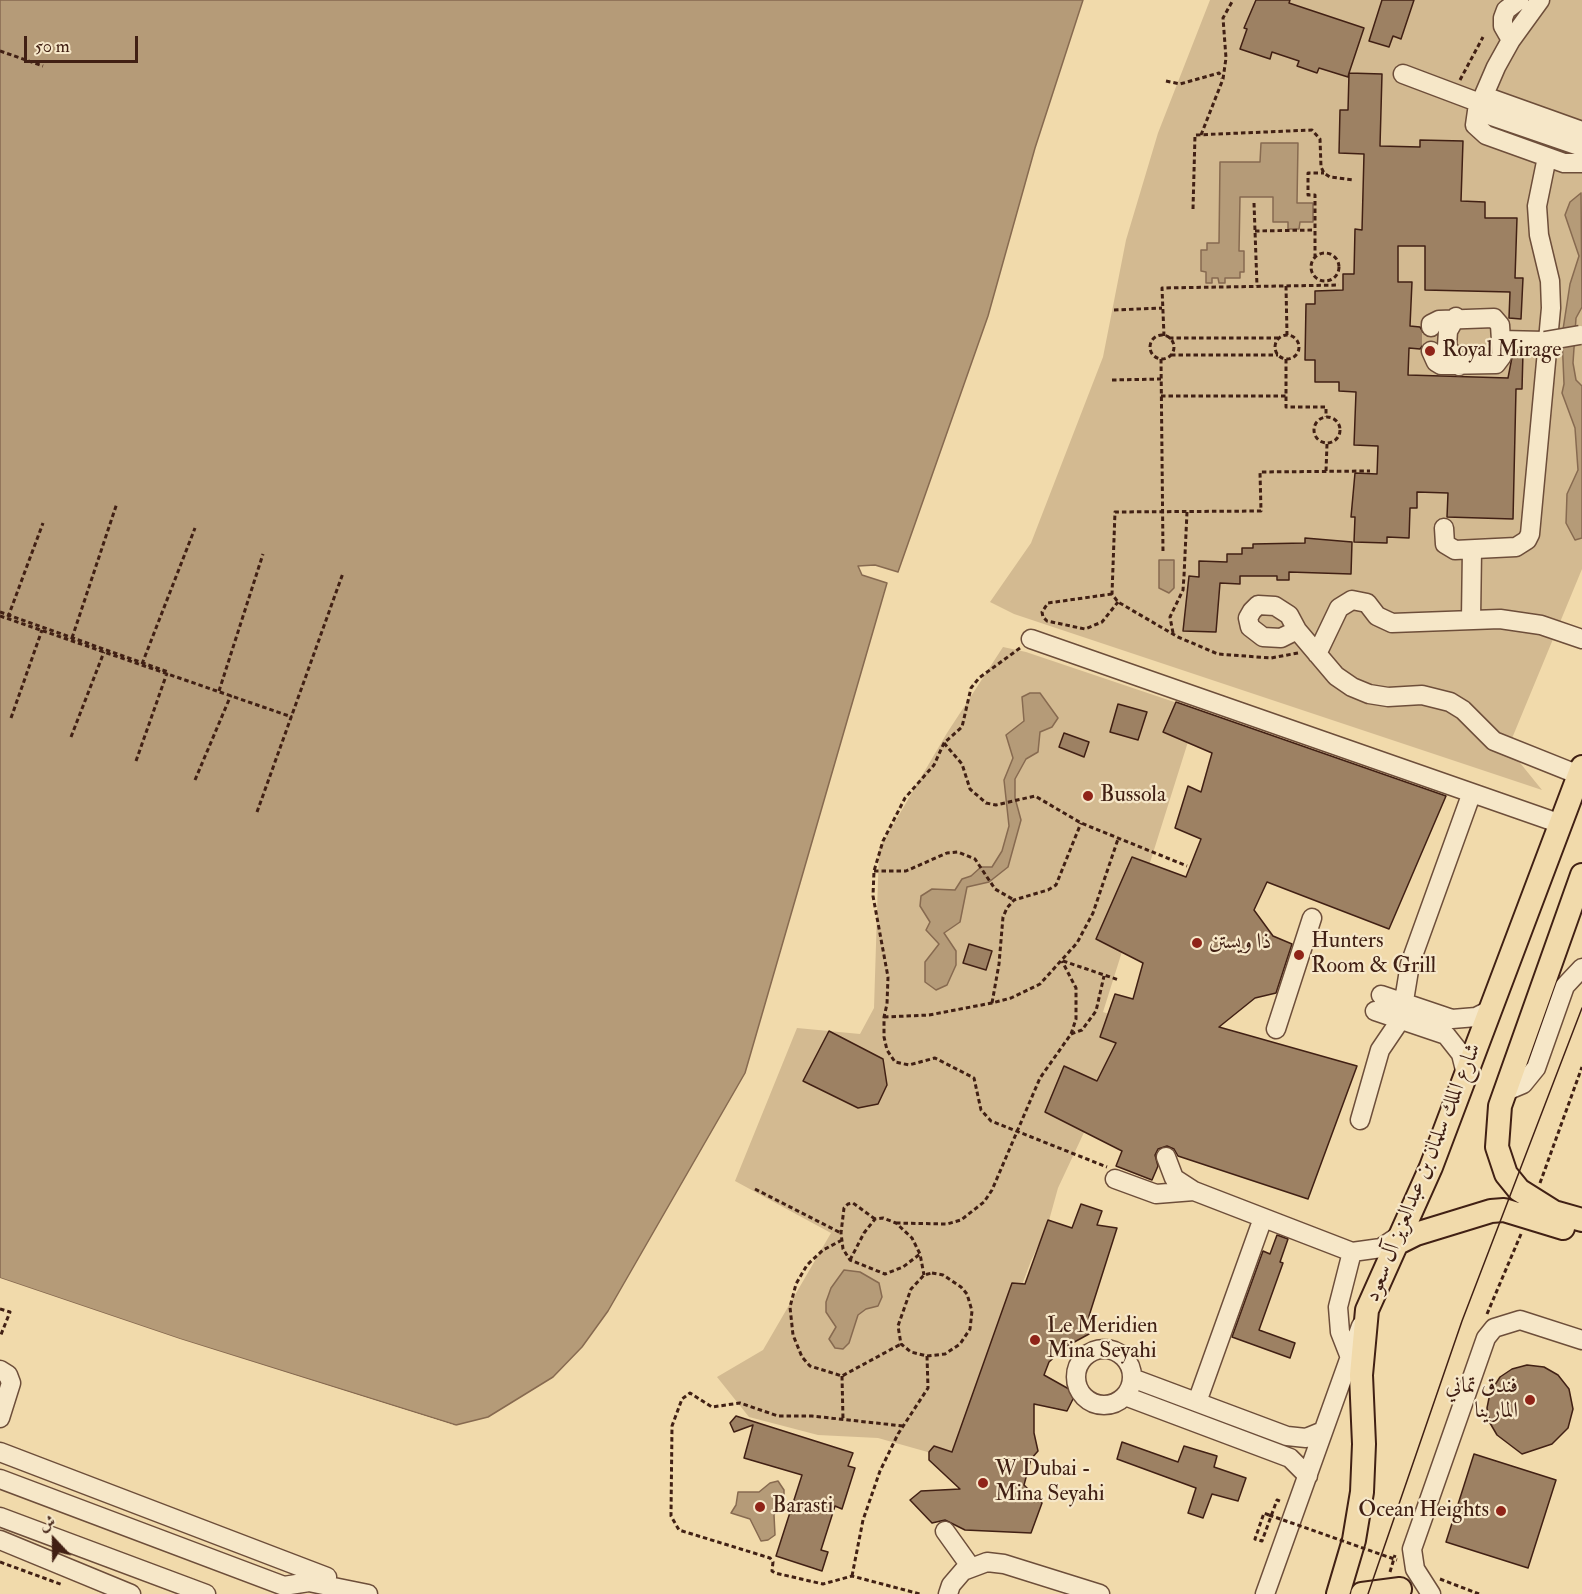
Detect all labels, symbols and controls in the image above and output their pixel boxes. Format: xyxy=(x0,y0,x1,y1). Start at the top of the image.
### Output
scale bar xyxy=(27,24,141,62)
text: 50 m xyxy=(35,35,70,58)
place label: Royal Mirage xyxy=(1442,338,1561,364)
marker: Royal Mirage xyxy=(1423,344,1437,358)
place label: Bussola xyxy=(1100,783,1166,809)
marker: Bussola xyxy=(1081,789,1095,803)
place label: Hunters Room & Grill xyxy=(1311,929,1436,980)
place label: ذا ويستن xyxy=(1209,930,1271,956)
marker: ذا ويستن xyxy=(1190,936,1204,950)
marker: Hunters Room & Grill xyxy=(1292,948,1306,962)
street label: شارع الملك سلمان بن عبدالعزيز آل سعود xyxy=(1360,1040,1488,1306)
place label: Le Meridien Mina Seyahi xyxy=(1047,1314,1158,1366)
marker: Le Meridien Mina Seyahi xyxy=(1028,1333,1042,1347)
place label: فندق تماني المارينا xyxy=(1445,1374,1518,1426)
marker: فندق تماني المارينا xyxy=(1523,1393,1537,1407)
place label: W Dubai - Mina Seyahi xyxy=(995,1457,1105,1508)
marker: W Dubai - Mina Seyahi xyxy=(976,1476,990,1490)
place label: Barasti xyxy=(772,1494,833,1520)
place label: Ocean Heights xyxy=(1358,1498,1489,1524)
marker: Barasti xyxy=(753,1500,767,1514)
marker: Ocean Heights xyxy=(1494,1504,1508,1518)
north arrow xyxy=(24,1510,84,1570)
text: ش xyxy=(36,1511,58,1536)

